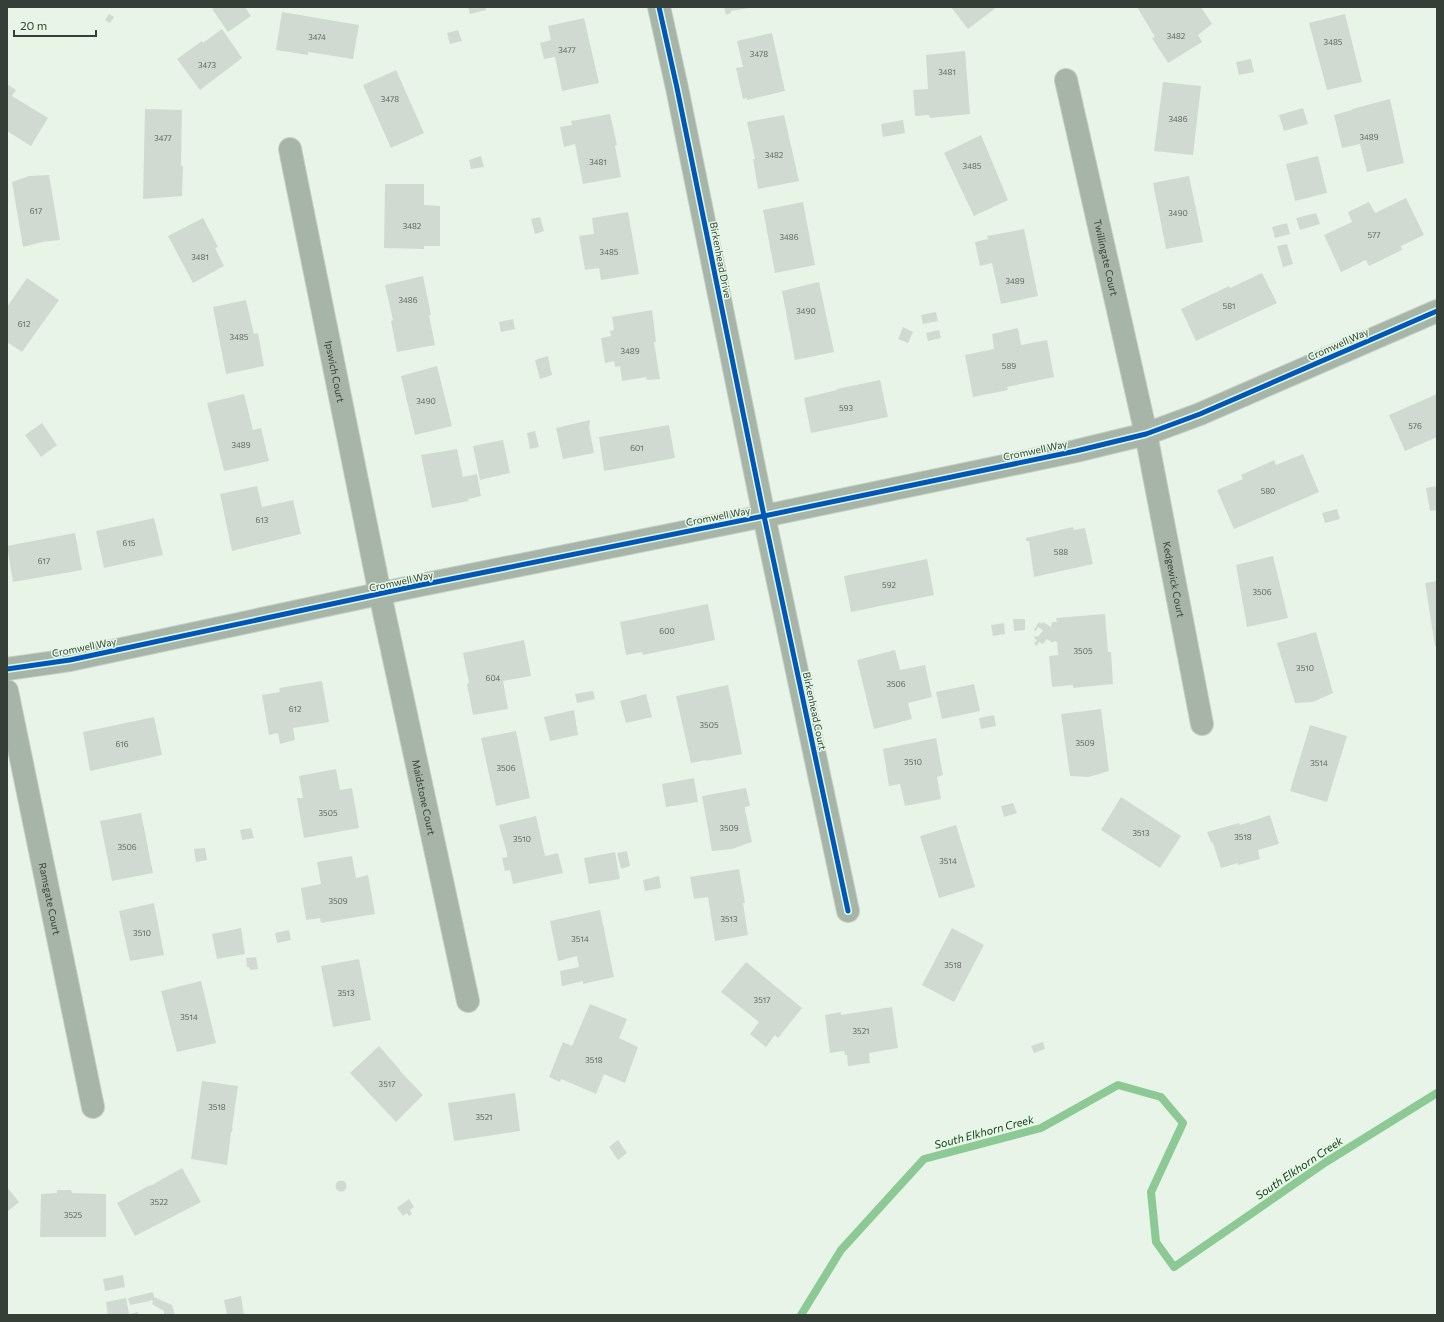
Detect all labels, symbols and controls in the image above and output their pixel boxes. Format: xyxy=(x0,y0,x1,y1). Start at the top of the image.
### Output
scale bar xyxy=(14,12,96,38)
text: 20 m xyxy=(20,18,47,32)
house number: 3482 xyxy=(1167,31,1186,41)
house number: 3474 xyxy=(308,32,326,42)
house number: 3485 xyxy=(1324,37,1343,47)
house number: 3477 xyxy=(558,45,576,55)
house number: 3478 xyxy=(750,49,768,59)
house number: 3473 xyxy=(198,60,216,70)
house number: 3481 xyxy=(938,67,956,77)
house number: 3478 xyxy=(381,94,399,104)
house number: 3486 xyxy=(1168,114,1188,124)
house number: 3489 xyxy=(1359,132,1379,142)
house number: 3477 xyxy=(154,133,172,143)
house number: 3482 xyxy=(765,150,784,160)
house number: 3481 xyxy=(589,157,607,167)
house number: 3485 xyxy=(963,161,982,171)
house number: 617 xyxy=(30,206,42,216)
house number: 3490 xyxy=(1168,208,1188,218)
street label: Twillingate Court xyxy=(1092,218,1121,297)
house number: 3482 xyxy=(403,221,422,231)
street label: Birkenhead Drive xyxy=(708,221,734,299)
house number: 577 xyxy=(1367,230,1381,240)
house number: 3486 xyxy=(779,232,799,242)
house number: 3485 xyxy=(600,247,619,257)
house number: 3481 xyxy=(191,252,209,262)
house number: 3489 xyxy=(1005,276,1025,286)
house number: 3486 xyxy=(398,295,418,305)
house number: 581 xyxy=(1223,301,1235,311)
house number: 3490 xyxy=(796,306,816,316)
house number: 612 xyxy=(18,319,31,329)
street label: Cromwell Way xyxy=(1306,325,1370,363)
house number: 3485 xyxy=(230,332,249,342)
street label: Ipswich Court xyxy=(323,340,347,403)
house number: 3489 xyxy=(620,346,640,356)
house number: 589 xyxy=(1002,361,1016,371)
house number: 3490 xyxy=(416,396,436,406)
house number: 593 xyxy=(839,403,853,413)
house number: 576 xyxy=(1408,421,1422,431)
street label: Cromwell Way xyxy=(1002,437,1068,463)
house number: 3489 xyxy=(231,440,251,450)
house number: 601 xyxy=(630,443,644,453)
house number: 580 xyxy=(1261,486,1275,496)
street label: Cromwell Way xyxy=(685,504,751,528)
house number: 613 xyxy=(256,515,269,525)
house number: 615 xyxy=(123,538,136,548)
street label: Kedgewick Court xyxy=(1161,540,1187,618)
house number: 588 xyxy=(1054,547,1068,557)
house number: 617 xyxy=(38,556,50,566)
street label: Cromwell Way xyxy=(368,568,434,594)
house number: 592 xyxy=(882,580,896,590)
house number: 3506 xyxy=(1252,587,1272,597)
house number: 600 xyxy=(659,626,675,636)
street label: Cromwell Way xyxy=(51,635,117,659)
house number: 3505 xyxy=(1074,646,1093,656)
house number: 3510 xyxy=(1296,663,1314,673)
street label: Birkenhead Court xyxy=(801,671,829,751)
house number: 604 xyxy=(486,673,501,683)
house number: 3506 xyxy=(886,679,906,689)
house number: 612 xyxy=(289,704,302,714)
house number: 3505 xyxy=(700,720,719,730)
house number: 3509 xyxy=(1075,738,1095,748)
house number: 616 xyxy=(115,739,129,749)
house number: 3510 xyxy=(904,757,922,767)
street label: Maidstone Court xyxy=(410,758,438,836)
house number: 3514 xyxy=(1310,758,1328,768)
house number: 3506 xyxy=(496,763,516,773)
house number: 3505 xyxy=(319,808,338,818)
house number: 3509 xyxy=(719,823,739,833)
house number: 3513 xyxy=(1132,828,1150,838)
house number: 3518 xyxy=(1234,832,1252,842)
house number: 3510 xyxy=(513,834,531,844)
house number: 3506 xyxy=(117,842,137,852)
house number: 3514 xyxy=(939,856,957,866)
street label: Ramsgate Court xyxy=(37,861,63,936)
house number: 3509 xyxy=(328,896,348,906)
house number: 3513 xyxy=(720,914,738,924)
house number: 3510 xyxy=(133,928,151,938)
house number: 3514 xyxy=(571,934,589,944)
house number: 3518 xyxy=(944,960,962,970)
house number: 3513 xyxy=(337,988,355,998)
house number: 3517 xyxy=(754,995,770,1005)
house number: 3514 xyxy=(180,1012,198,1022)
house number: 3521 xyxy=(852,1026,870,1036)
house number: 3518 xyxy=(585,1055,603,1065)
house number: 3517 xyxy=(379,1079,395,1089)
house number: 3518 xyxy=(208,1102,226,1112)
house number: 3521 xyxy=(475,1112,493,1122)
water label: South Elkhorn Creek xyxy=(933,1112,1036,1151)
water label: South Elkhorn Creek xyxy=(1253,1133,1346,1202)
house number: 3522 xyxy=(150,1197,169,1207)
house number: 3525 xyxy=(64,1210,82,1220)

